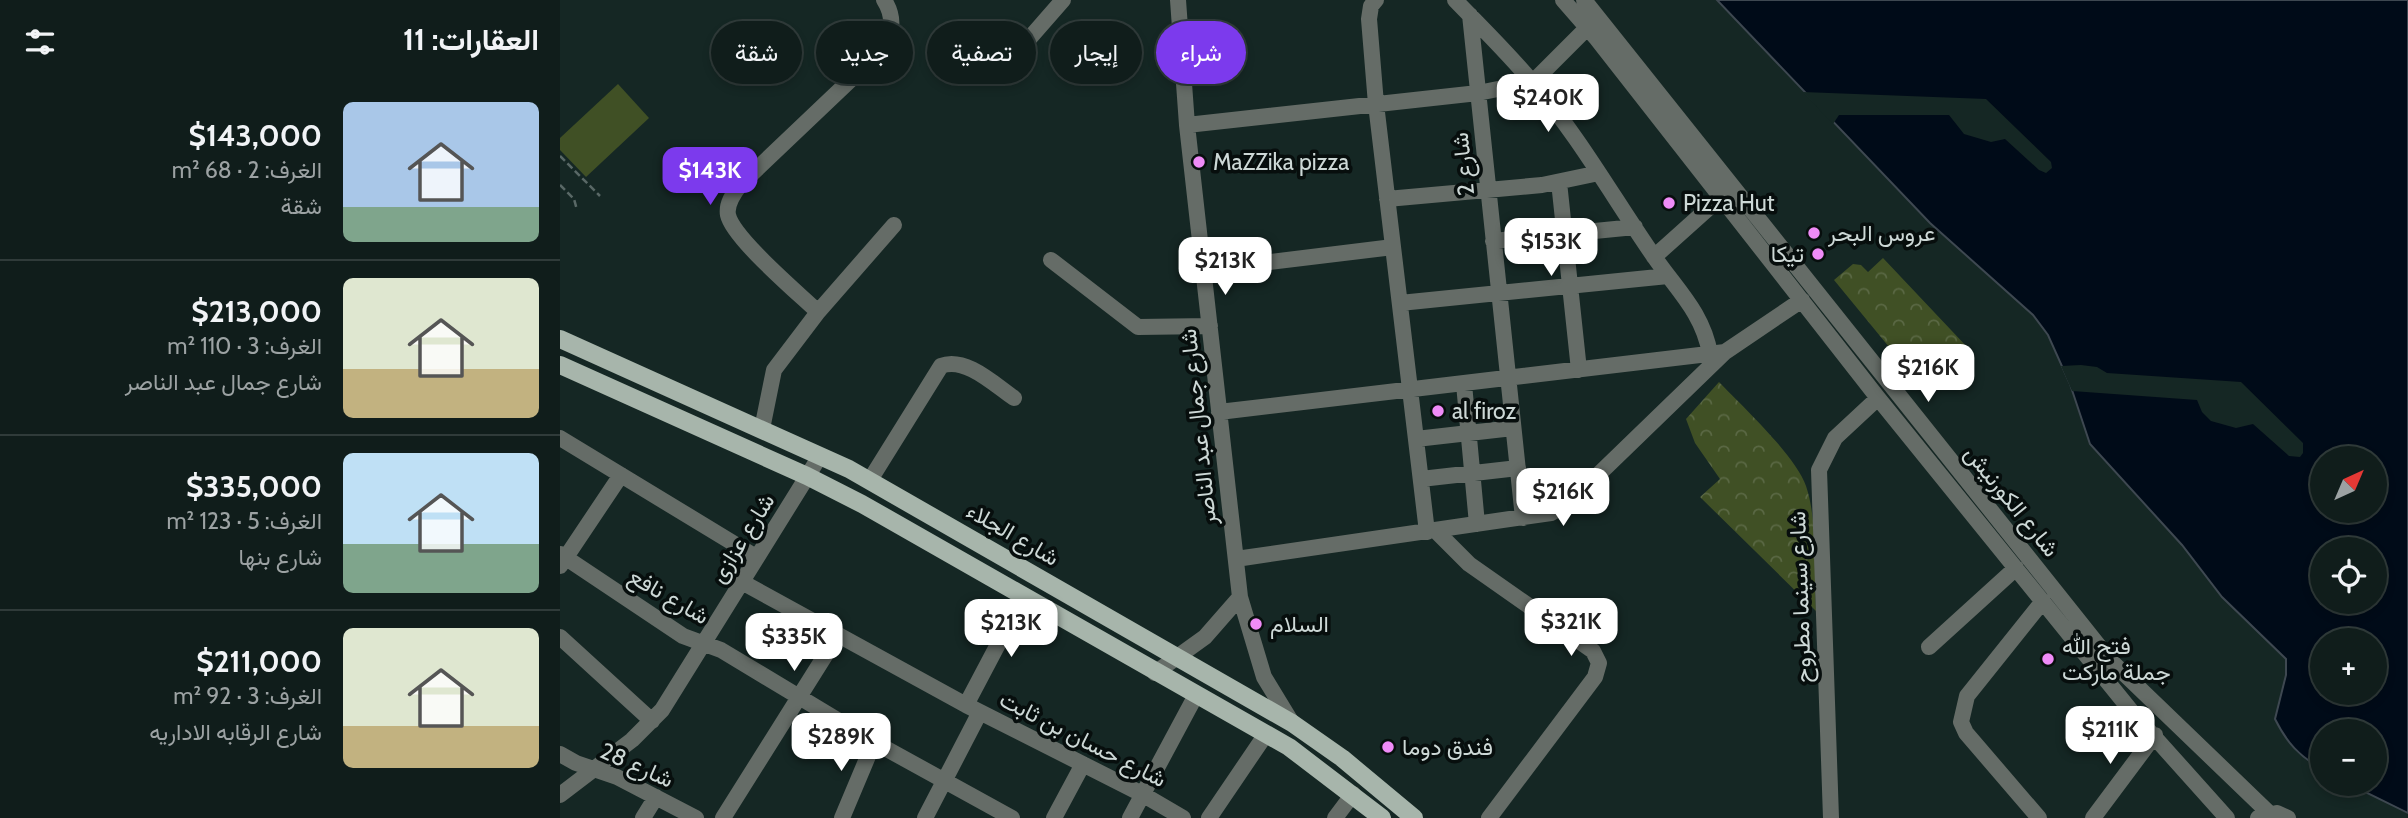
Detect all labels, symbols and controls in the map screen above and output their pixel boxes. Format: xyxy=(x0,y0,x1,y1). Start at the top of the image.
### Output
text: العقارات: 11 xyxy=(403,21,539,58)
chip: شقة xyxy=(711,21,802,84)
chip: جديد xyxy=(816,21,913,84)
chip: تصفية xyxy=(927,21,1036,84)
chip: إيجار xyxy=(1050,21,1142,84)
chip: شراء xyxy=(1156,21,1246,84)
icon: filters xyxy=(21,23,59,61)
pin: $240K xyxy=(1499,74,1597,134)
text: $240K xyxy=(1513,83,1583,111)
text: $143,000 xyxy=(188,117,322,154)
icon: home xyxy=(399,130,483,214)
street label: شارع 2 xyxy=(1446,131,1482,197)
pin: $143K xyxy=(661,148,759,207)
place label: MaZZika pizza xyxy=(1213,148,1349,176)
marker: MaZZika pizza xyxy=(1191,154,1207,170)
text: الغرف: 2 · 68 m² xyxy=(172,156,322,184)
text: $143K xyxy=(679,156,741,184)
place label: Pizza Hut xyxy=(1683,189,1775,217)
text: شقة xyxy=(280,192,322,220)
marker: Pizza Hut xyxy=(1661,195,1677,211)
pin: $153K xyxy=(1502,218,1600,278)
place label: عروس البحر xyxy=(1827,219,1936,248)
marker: عروس البحر xyxy=(1806,225,1822,241)
text: $153K xyxy=(1521,227,1582,255)
pin: $213K xyxy=(1176,238,1274,297)
place label: تيكا xyxy=(1771,240,1804,268)
text: $213K xyxy=(1195,246,1255,274)
marker: تيكا xyxy=(1810,246,1826,262)
text: $213,000 xyxy=(191,293,322,330)
icon: home xyxy=(399,306,483,390)
street label: شارع جمال عبد الناصر xyxy=(1174,327,1224,527)
text: الغرف: 3 · 110 m² xyxy=(167,332,322,360)
pin: $216K xyxy=(1879,344,1977,404)
text: $216K xyxy=(1897,353,1959,381)
text: شارع جمال عبد الناصر xyxy=(125,368,322,396)
place label: al firoz xyxy=(1452,397,1517,425)
marker: al firoz xyxy=(1430,403,1446,419)
street label: شارع الكورنيش xyxy=(1957,440,2065,564)
north arrow xyxy=(2310,446,2387,523)
map controls xyxy=(2310,446,2387,796)
text: $335,000 xyxy=(186,468,322,505)
pin: $216K xyxy=(1514,468,1612,528)
text: $216K xyxy=(1532,477,1594,505)
icon: home xyxy=(399,481,483,565)
street label: شارع عزازى xyxy=(704,488,782,589)
street label: شارع الجلاء xyxy=(961,496,1064,573)
text: الغرف: 5 · 123 m² xyxy=(166,507,322,535)
street label: شارع سينما مطروح xyxy=(1783,511,1819,683)
button: locate xyxy=(2310,537,2387,614)
text: شارع بنها xyxy=(239,543,322,571)
street label: شارع نافع xyxy=(623,562,714,632)
pin: $321K xyxy=(1522,598,1620,658)
pin: $213K xyxy=(962,600,1060,659)
text: $321K xyxy=(1541,607,1601,635)
text: $213K xyxy=(981,608,1041,636)
place label: السلام xyxy=(1270,610,1329,639)
pin: $335K xyxy=(745,614,843,673)
marker: السلام xyxy=(1248,616,1264,632)
text: $335K xyxy=(762,622,826,650)
button: + xyxy=(2310,628,2387,705)
place label: فتح الله جملة ماركت xyxy=(2062,632,2171,687)
text: $211,000 xyxy=(196,643,322,680)
marker: فتح الله جملة ماركت xyxy=(2040,651,2056,667)
icon: home xyxy=(399,656,483,740)
text: الغرف: 3 · 92 m² xyxy=(173,682,322,710)
street label: شارع حسان بن ثابت xyxy=(994,685,1171,795)
pin: $211K xyxy=(2061,706,2159,766)
pin: $289K xyxy=(792,714,890,773)
text: $211K xyxy=(2082,715,2138,743)
text: شارع الرقابه الاداريه xyxy=(149,718,322,746)
button: − xyxy=(2310,719,2387,796)
text: $289K xyxy=(808,722,874,750)
place label: فندق دوما xyxy=(1402,733,1493,761)
street label: شارع 28 xyxy=(595,736,678,795)
marker: فندق دوما xyxy=(1380,739,1396,755)

